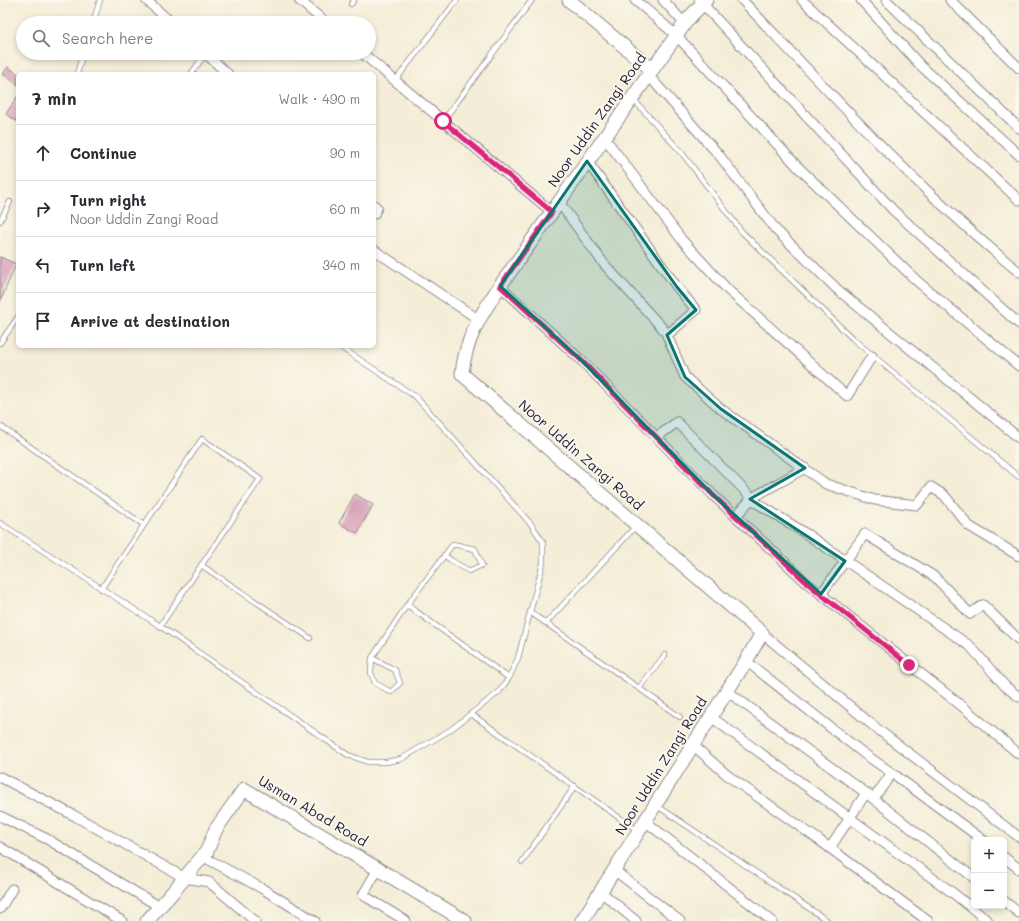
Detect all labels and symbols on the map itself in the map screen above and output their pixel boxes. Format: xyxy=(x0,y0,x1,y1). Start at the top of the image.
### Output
street label: Noor Uddin Zangi Road xyxy=(543,49,650,191)
route start xyxy=(434,112,452,130)
street label: Noor Uddin Zangi Road xyxy=(515,395,648,514)
route end xyxy=(900,656,918,674)
street label: Noor Uddin Zangi Road xyxy=(610,693,711,838)
street label: Usman Abad Road xyxy=(255,771,371,851)

